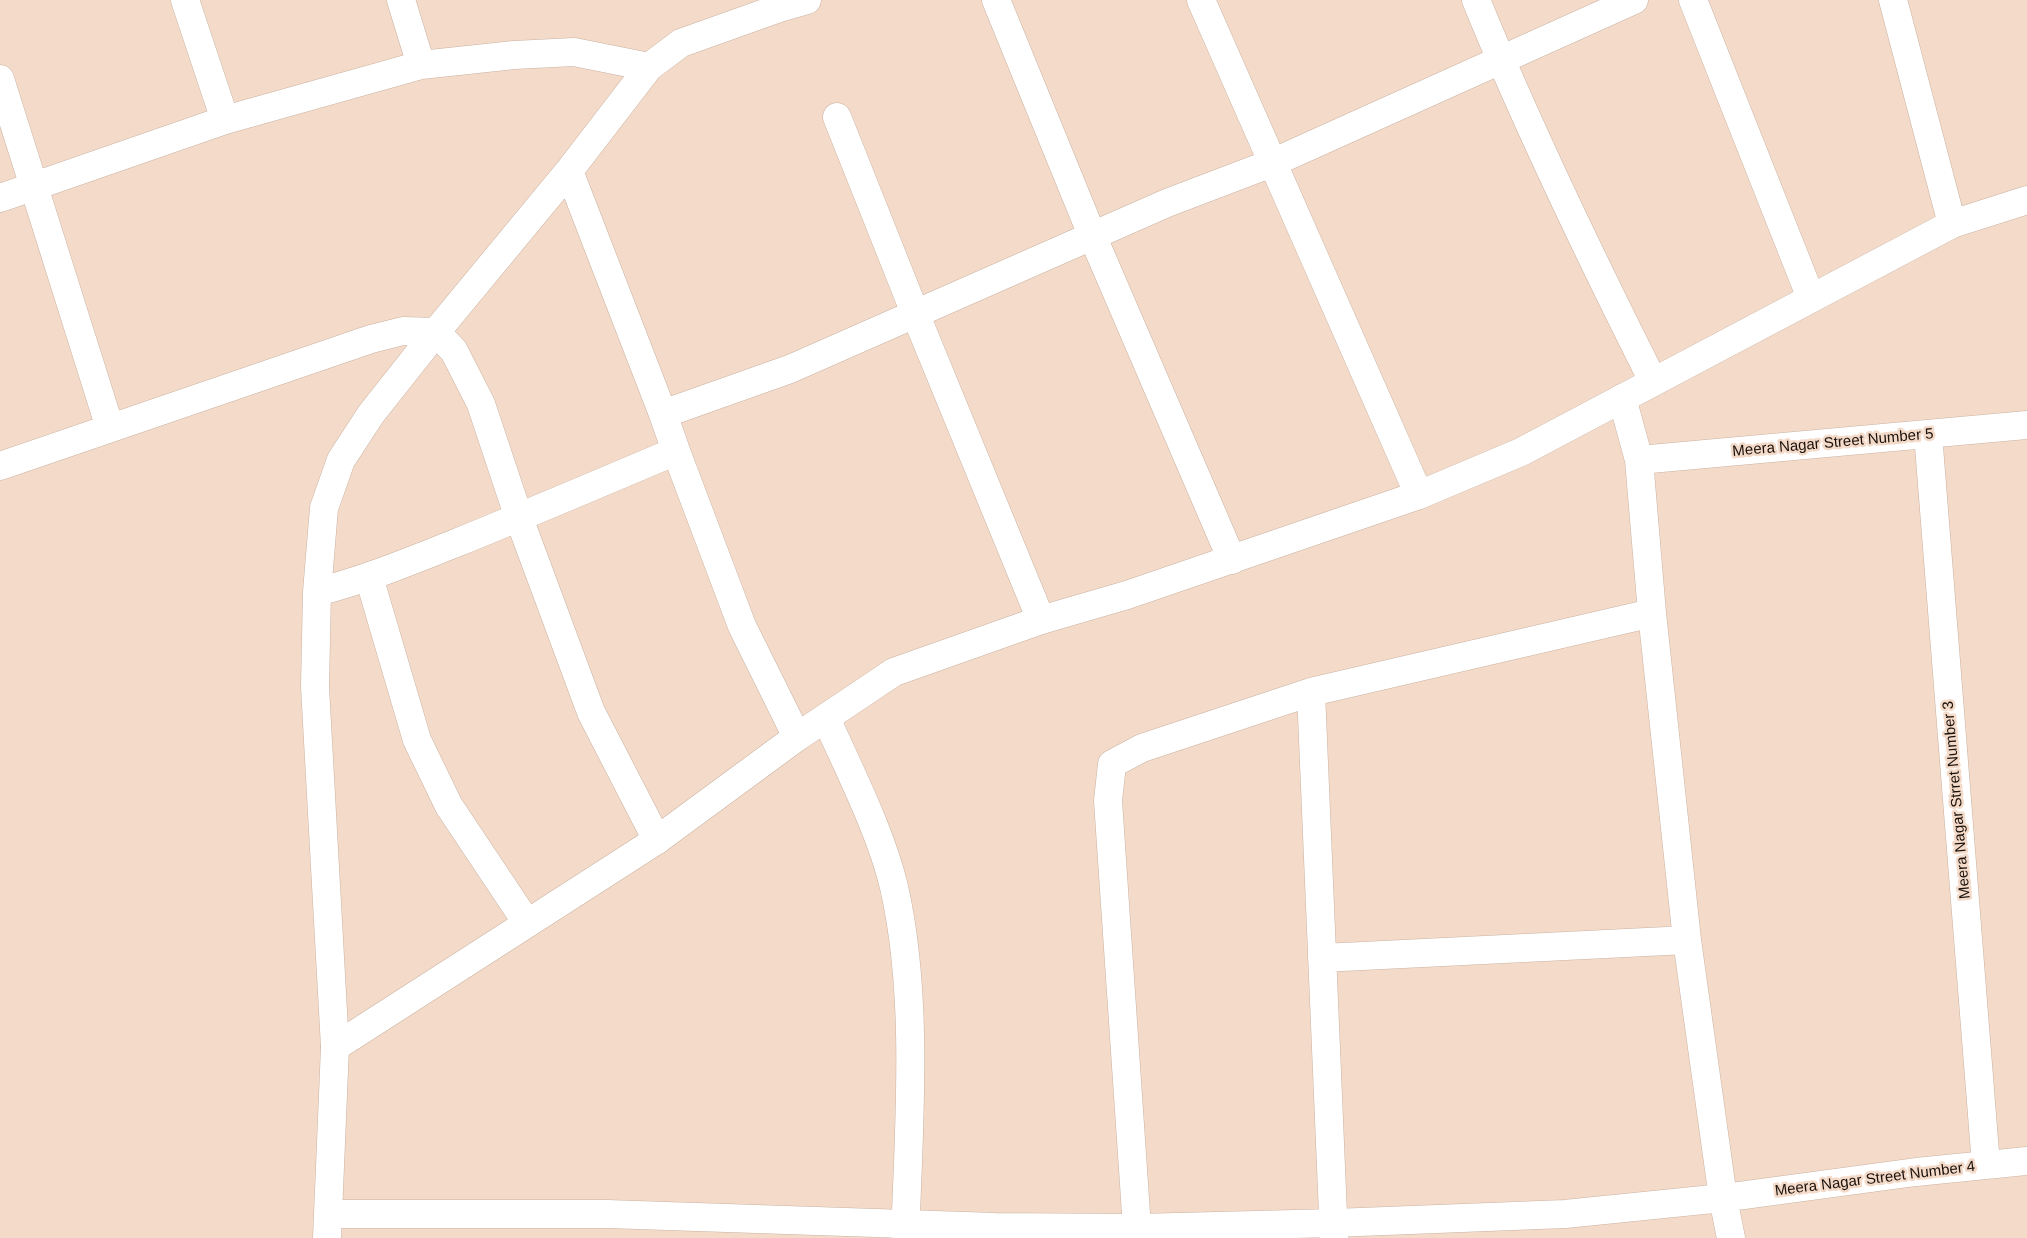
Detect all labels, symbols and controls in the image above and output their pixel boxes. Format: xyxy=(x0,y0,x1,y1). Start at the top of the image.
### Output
street label: Meera Nagar Street Number 5 xyxy=(1732,425,1934,461)
street label: Meera Nagar Strret Number 3 xyxy=(1939,700,1975,900)
street label: Meera Nagar Street Number 4 xyxy=(1774,1158,1976,1200)

